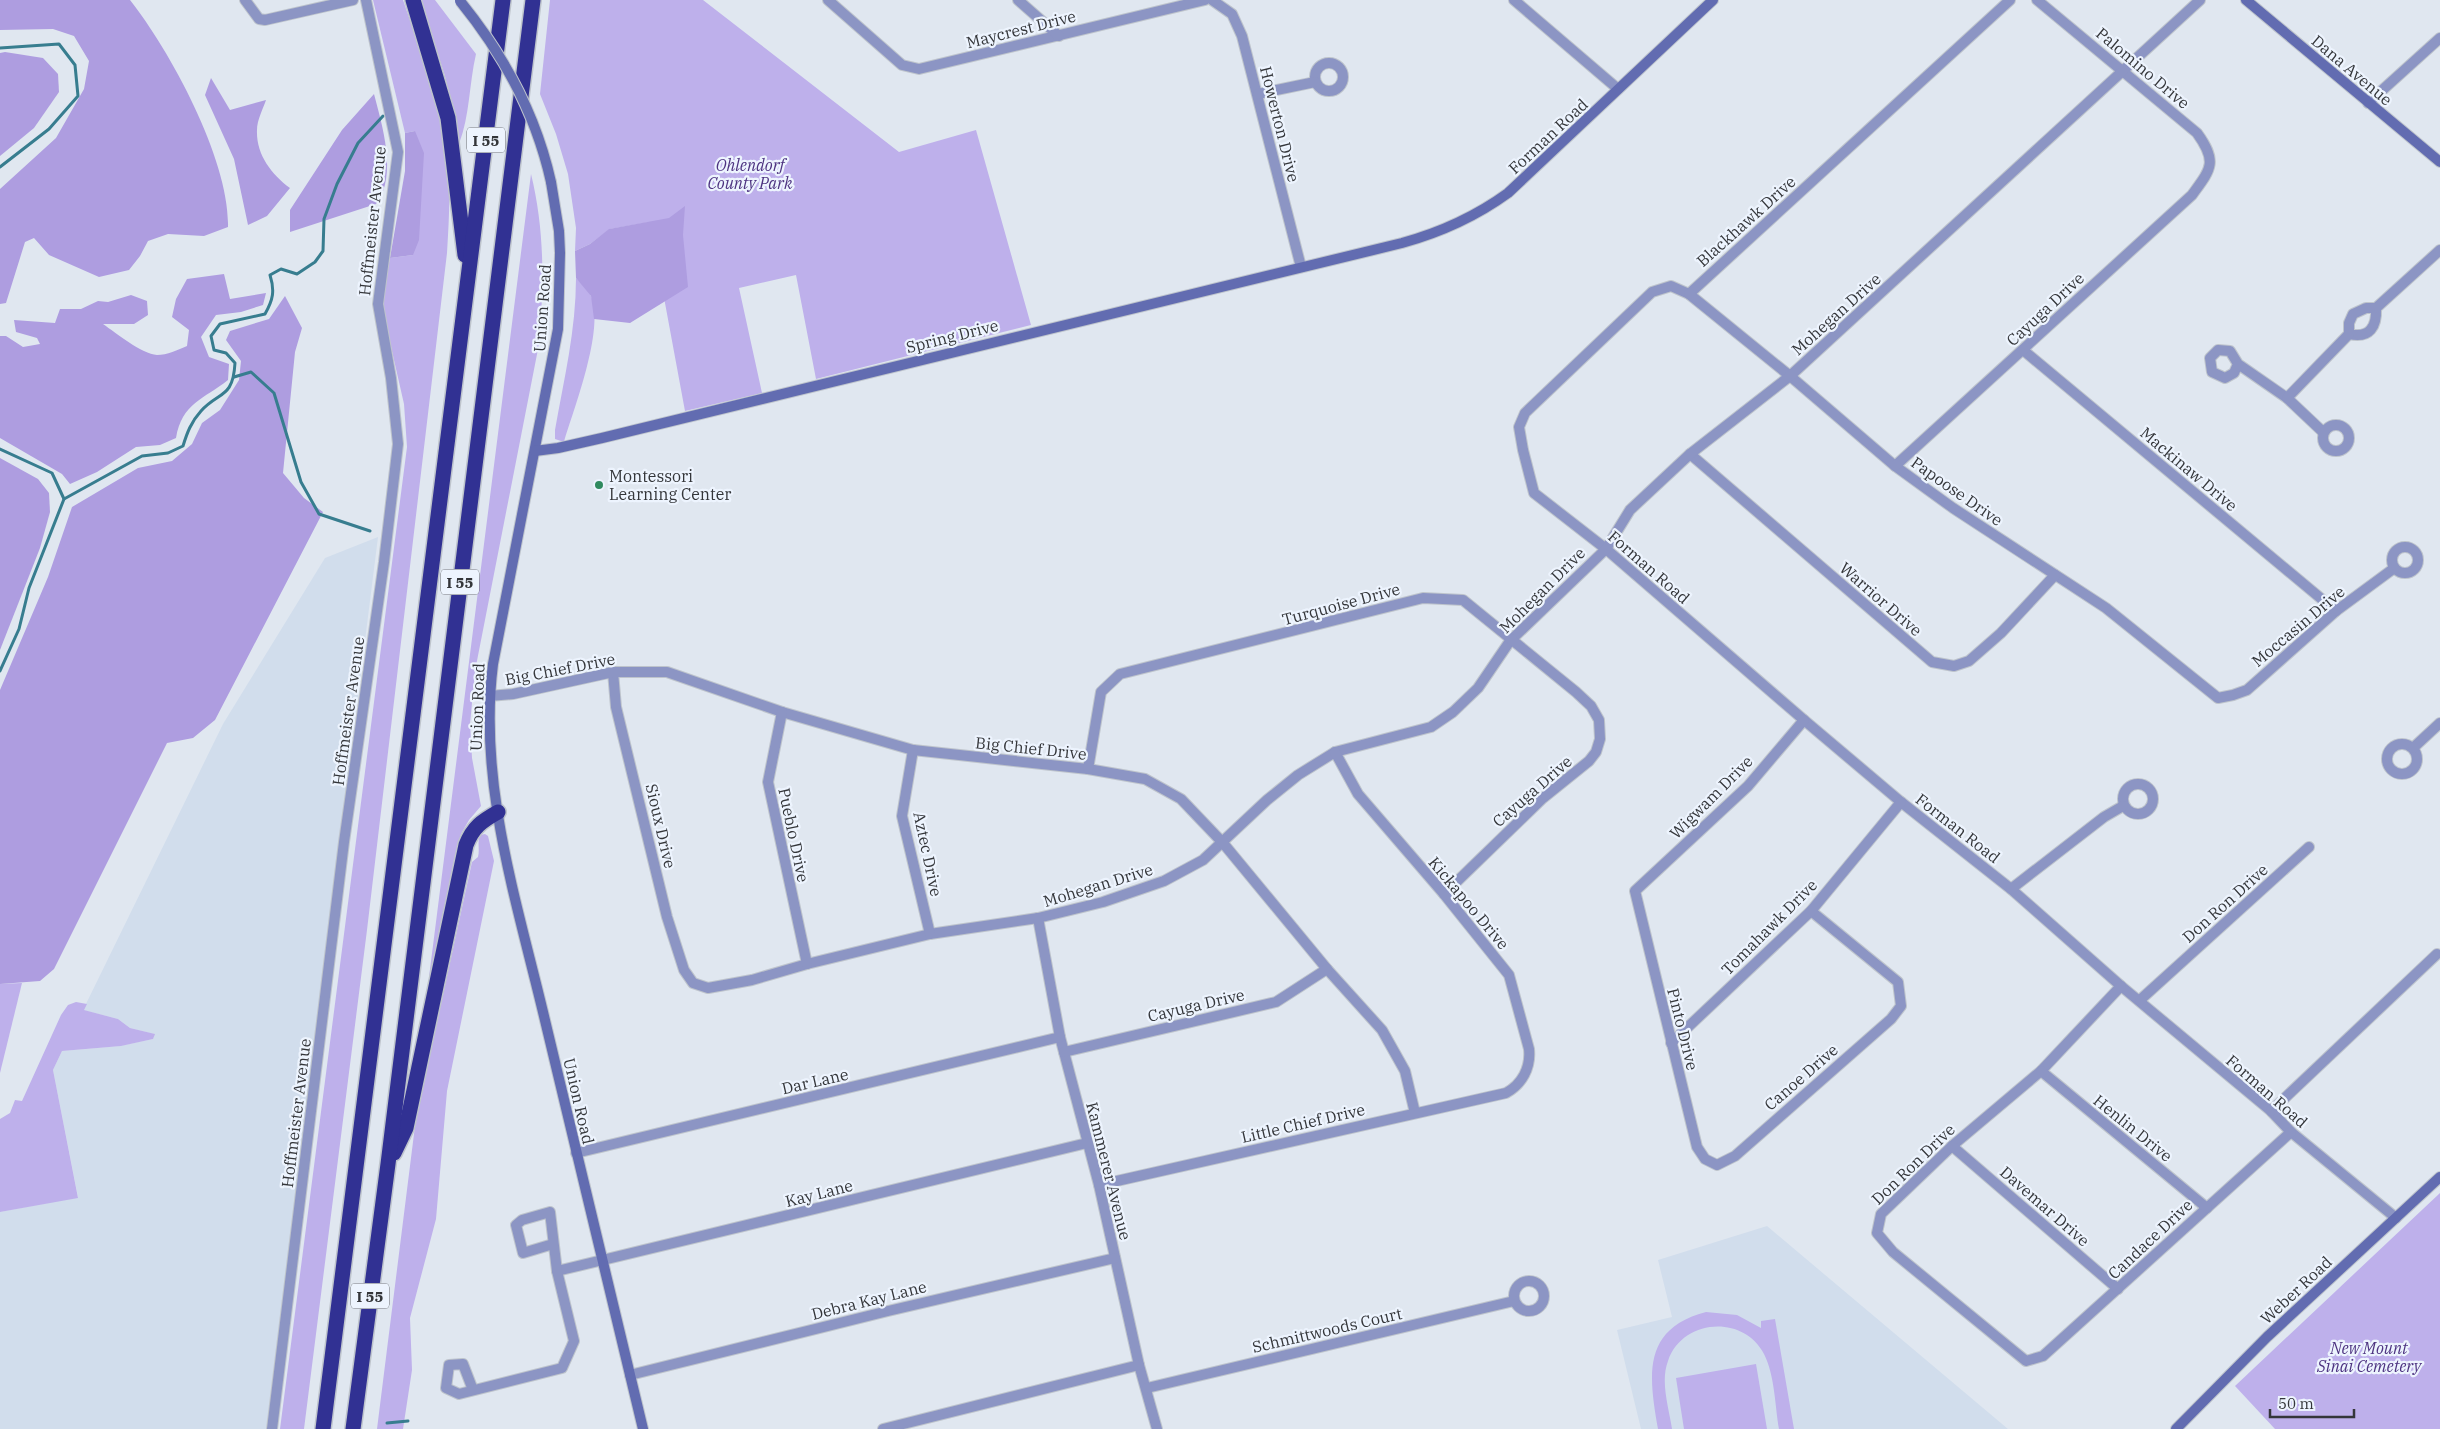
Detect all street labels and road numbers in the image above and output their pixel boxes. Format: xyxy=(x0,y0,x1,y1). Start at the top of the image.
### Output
street label: Maycrest Drive xyxy=(964,6,1078,52)
street label: Palomino Drive xyxy=(2092,23,2194,113)
street label: Dana Avenue xyxy=(2308,31,2396,109)
street label: Howerton Drive xyxy=(1256,64,1304,184)
street label: Forman Road xyxy=(1504,94,1592,178)
road number: I 55 xyxy=(467,128,505,152)
street label: Hoffmeister Avenue xyxy=(354,145,390,297)
street label: Blackhawk Drive xyxy=(1692,171,1800,271)
street label: Union Road xyxy=(529,263,555,353)
street label: Cayuga Drive xyxy=(2002,268,2088,350)
street label: Mohegan Drive xyxy=(1787,269,1885,359)
street label: Spring Drive xyxy=(904,315,1000,357)
street label: Mackinaw Drive xyxy=(2136,423,2242,515)
street label: Papoose Drive xyxy=(1907,452,2007,530)
street label: Forman Road xyxy=(1604,526,1694,608)
street label: Mohegan Drive xyxy=(1495,543,1589,637)
street label: Warrior Drive xyxy=(1836,558,1926,640)
road number: I 55 xyxy=(441,570,479,594)
street label: Turquoise Drive xyxy=(1280,579,1402,629)
street label: Moccasin Drive xyxy=(2247,581,2349,671)
street label: Hoffmeister Avenue xyxy=(328,635,368,787)
street label: Big Chief Drive xyxy=(503,649,617,689)
street label: Union Road xyxy=(465,662,489,751)
street label: Big Chief Drive xyxy=(974,732,1088,764)
street label: Cayuga Drive xyxy=(1488,751,1576,831)
street label: Wigwam Drive xyxy=(1665,751,1757,843)
street label: Sioux Drive xyxy=(642,782,680,870)
street label: Pueblo Drive xyxy=(774,786,814,884)
street label: Forman Road xyxy=(1912,789,2004,867)
street label: Aztec Drive xyxy=(909,810,947,898)
street label: Kickapoo Drive xyxy=(1424,853,1514,953)
street label: Mohegan Drive xyxy=(1041,859,1155,911)
street label: Don Ron Drive xyxy=(2178,859,2272,947)
street label: Tomahawk Drive xyxy=(1717,875,1821,979)
street label: Cayuga Drive xyxy=(1146,984,1246,1026)
street label: Pinto Drive xyxy=(1663,986,1703,1072)
street label: Hoffmeister Avenue xyxy=(277,1037,315,1189)
street label: Canoe Drive xyxy=(1760,1040,1842,1114)
street label: Forman Road xyxy=(2222,1050,2312,1132)
street label: Union Road xyxy=(559,1056,599,1146)
street label: Dar Lane xyxy=(780,1064,850,1098)
street label: Henlin Drive xyxy=(2090,1090,2176,1166)
street label: Little Chief Drive xyxy=(1239,1099,1367,1147)
street label: Kammerer Avenue xyxy=(1082,1100,1136,1242)
street label: Don Ron Drive xyxy=(1867,1119,1959,1209)
street label: Davemar Drive xyxy=(1996,1162,2094,1250)
street label: Kay Lane xyxy=(783,1175,855,1211)
street label: Candace Drive xyxy=(2104,1195,2196,1283)
street label: Weber Road xyxy=(2256,1252,2336,1328)
street label: Debra Kay Lane xyxy=(809,1276,929,1324)
road number: I 55 xyxy=(351,1284,389,1308)
street label: Schmittwoods Court xyxy=(1250,1303,1404,1357)

